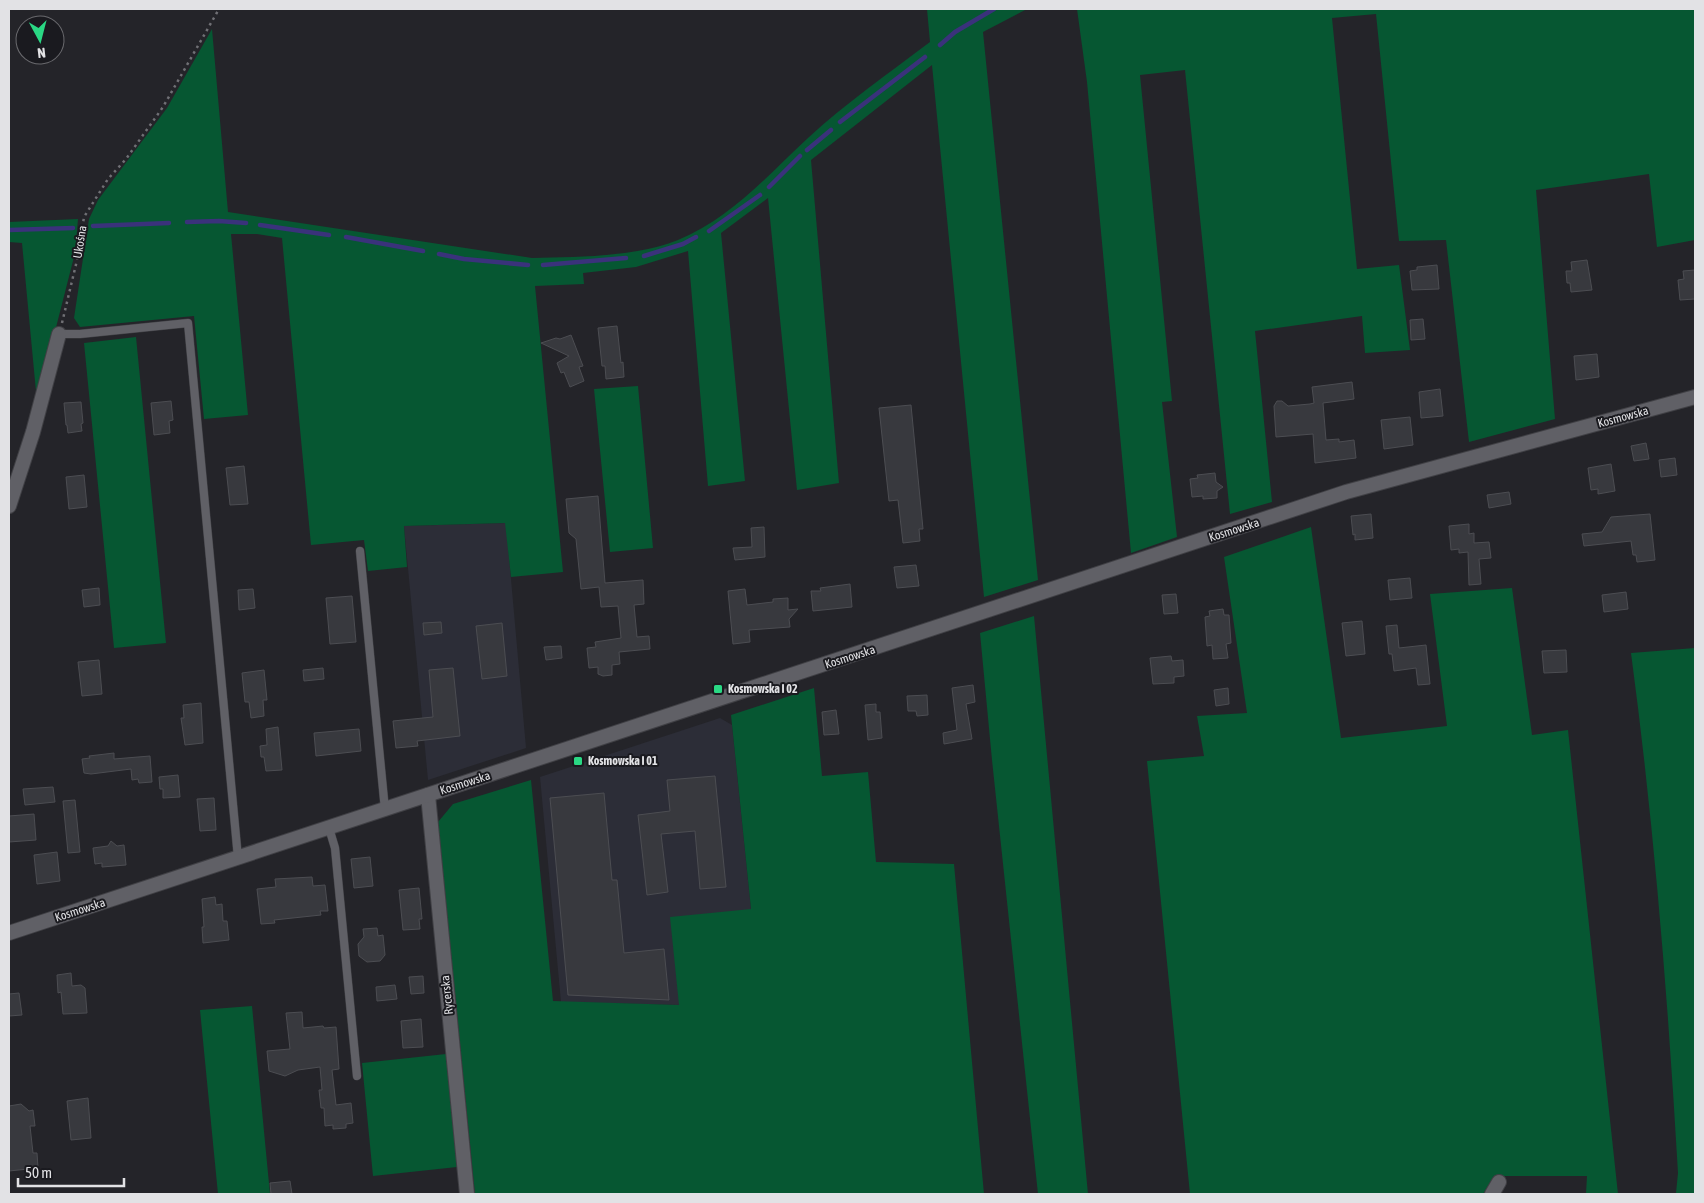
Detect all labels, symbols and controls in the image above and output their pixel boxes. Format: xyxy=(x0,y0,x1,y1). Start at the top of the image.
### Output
north arrow xyxy=(15,15,65,65)
text: N xyxy=(37,44,47,61)
street label: Ukośna xyxy=(70,224,90,260)
street label: Kosmowska xyxy=(1596,404,1650,430)
street label: Kosmowska xyxy=(1207,515,1261,545)
street label: Kosmowska xyxy=(823,642,877,672)
place label: Kosmowska I 02 xyxy=(728,682,798,696)
marker: Kosmowska I 02 xyxy=(712,683,724,695)
place label: Kosmowska I 01 xyxy=(588,754,658,768)
marker: Kosmowska I 01 xyxy=(572,755,584,767)
street label: Kosmowska xyxy=(438,768,492,798)
street label: Kosmowska xyxy=(53,895,107,925)
street label: Rycerska xyxy=(438,975,456,1015)
scale bar xyxy=(18,1156,124,1188)
text: 50 m xyxy=(25,1164,52,1181)

